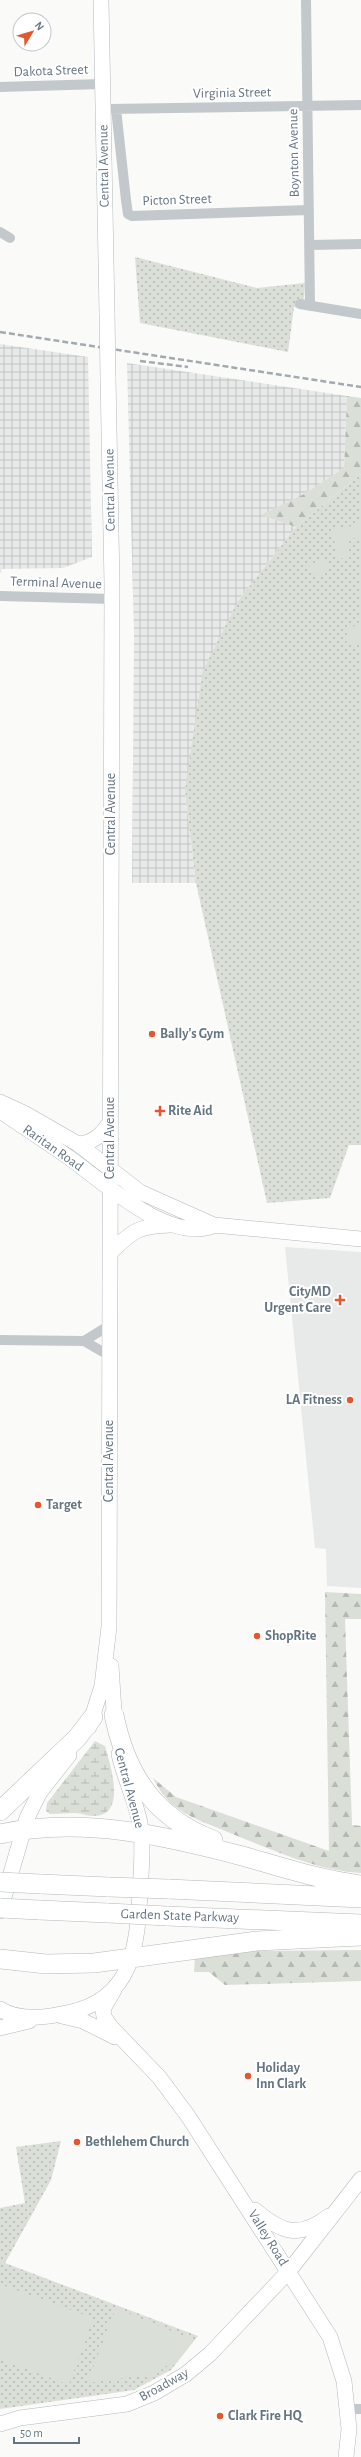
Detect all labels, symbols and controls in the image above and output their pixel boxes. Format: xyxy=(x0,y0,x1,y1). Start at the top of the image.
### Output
north arrow xyxy=(12,12,52,52)
text: N xyxy=(33,20,46,33)
street label: Dakota Street xyxy=(13,63,89,79)
street label: Virginia Street xyxy=(193,85,272,101)
street label: Boynton Avenue xyxy=(286,109,302,197)
street label: Central Avenue xyxy=(96,125,112,207)
street label: Picton Street xyxy=(142,192,213,208)
street label: Central Avenue xyxy=(102,449,118,531)
street label: Terminal Avenue xyxy=(10,574,102,592)
street label: Central Avenue xyxy=(104,773,118,855)
place label: Bally's Gym xyxy=(160,1027,224,1041)
marker: Bally's Gym xyxy=(147,1029,157,1039)
street label: Central Avenue xyxy=(103,1097,117,1179)
place label: Rite Aid xyxy=(168,1104,213,1118)
marker: Rite Aid xyxy=(155,1106,165,1116)
street label: Raritan Road xyxy=(20,1122,86,1174)
place label: CityMD Urgent Care xyxy=(264,1285,331,1315)
marker: CityMD Urgent Care xyxy=(334,1294,346,1306)
place label: LA Fitness xyxy=(286,1393,342,1407)
marker: LA Fitness xyxy=(345,1395,355,1405)
street label: Central Avenue xyxy=(102,1420,116,1502)
place label: Target xyxy=(46,1498,82,1512)
marker: Target xyxy=(33,1500,43,1510)
place label: ShopRite xyxy=(265,1629,317,1643)
marker: ShopRite xyxy=(252,1631,262,1641)
street label: Central Avenue xyxy=(112,1746,146,1830)
street label: Garden State Parkway xyxy=(121,1907,240,1925)
place label: Holiday Inn Clark xyxy=(256,2061,306,2091)
marker: Holiday Inn Clark xyxy=(243,2071,253,2081)
place label: Bethlehem Church xyxy=(85,2135,189,2149)
marker: Bethlehem Church xyxy=(72,2137,82,2147)
street label: Valley Road xyxy=(245,2208,291,2268)
street label: Broadway xyxy=(137,2366,191,2404)
place label: Clark Fire HQ xyxy=(228,2409,304,2423)
marker: Clark Fire HQ xyxy=(215,2411,225,2421)
scale bar xyxy=(14,2419,79,2445)
text: 50 m xyxy=(20,2427,43,2439)

